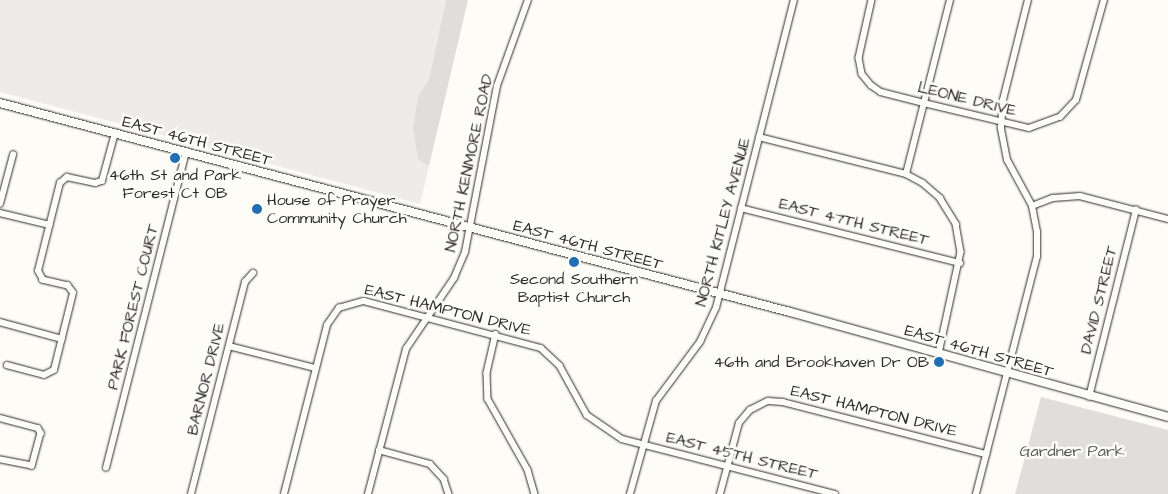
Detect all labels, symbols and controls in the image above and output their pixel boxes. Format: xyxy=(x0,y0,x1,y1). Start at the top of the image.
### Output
street label: NORTH KENMORE ROAD xyxy=(441,72,497,254)
street label: LEONE DRIVE xyxy=(916,77,1018,121)
street label: EAST 46TH STREET xyxy=(120,112,274,170)
street label: NORTH KITLEY AVENUE xyxy=(691,135,755,309)
marker: 46th St and Park Forest Ct OB xyxy=(169,152,181,164)
place label: 46th St and Park Forest Ct OB xyxy=(109,165,241,203)
place label: House of Prayer Community Church xyxy=(267,190,407,228)
street label: EAST 47TH STREET xyxy=(777,194,931,250)
marker: House of Prayer Community Church xyxy=(251,203,263,215)
street label: EAST 46TH STREET xyxy=(511,216,665,274)
street label: PARK FOREST COURT xyxy=(103,222,163,392)
street label: DAVID STREET xyxy=(1076,244,1122,356)
marker: Second Southern Baptist Church xyxy=(568,256,580,268)
place label: Second Southern Baptist Church xyxy=(510,269,638,307)
street label: EAST HAMPTON DRIVE xyxy=(363,280,533,340)
street label: BARNOR DRIVE xyxy=(183,321,229,437)
street label: EAST 46TH STREET xyxy=(902,321,1056,381)
place label: 46th and Brookhaven Dr OB xyxy=(713,352,929,372)
marker: 46th and Brookhaven Dr OB xyxy=(933,356,945,368)
street label: EAST HAMPTON DRIVE xyxy=(789,381,959,441)
street label: EAST 45TH STREET xyxy=(664,428,820,484)
park label: Gardner Park xyxy=(1019,441,1125,461)

